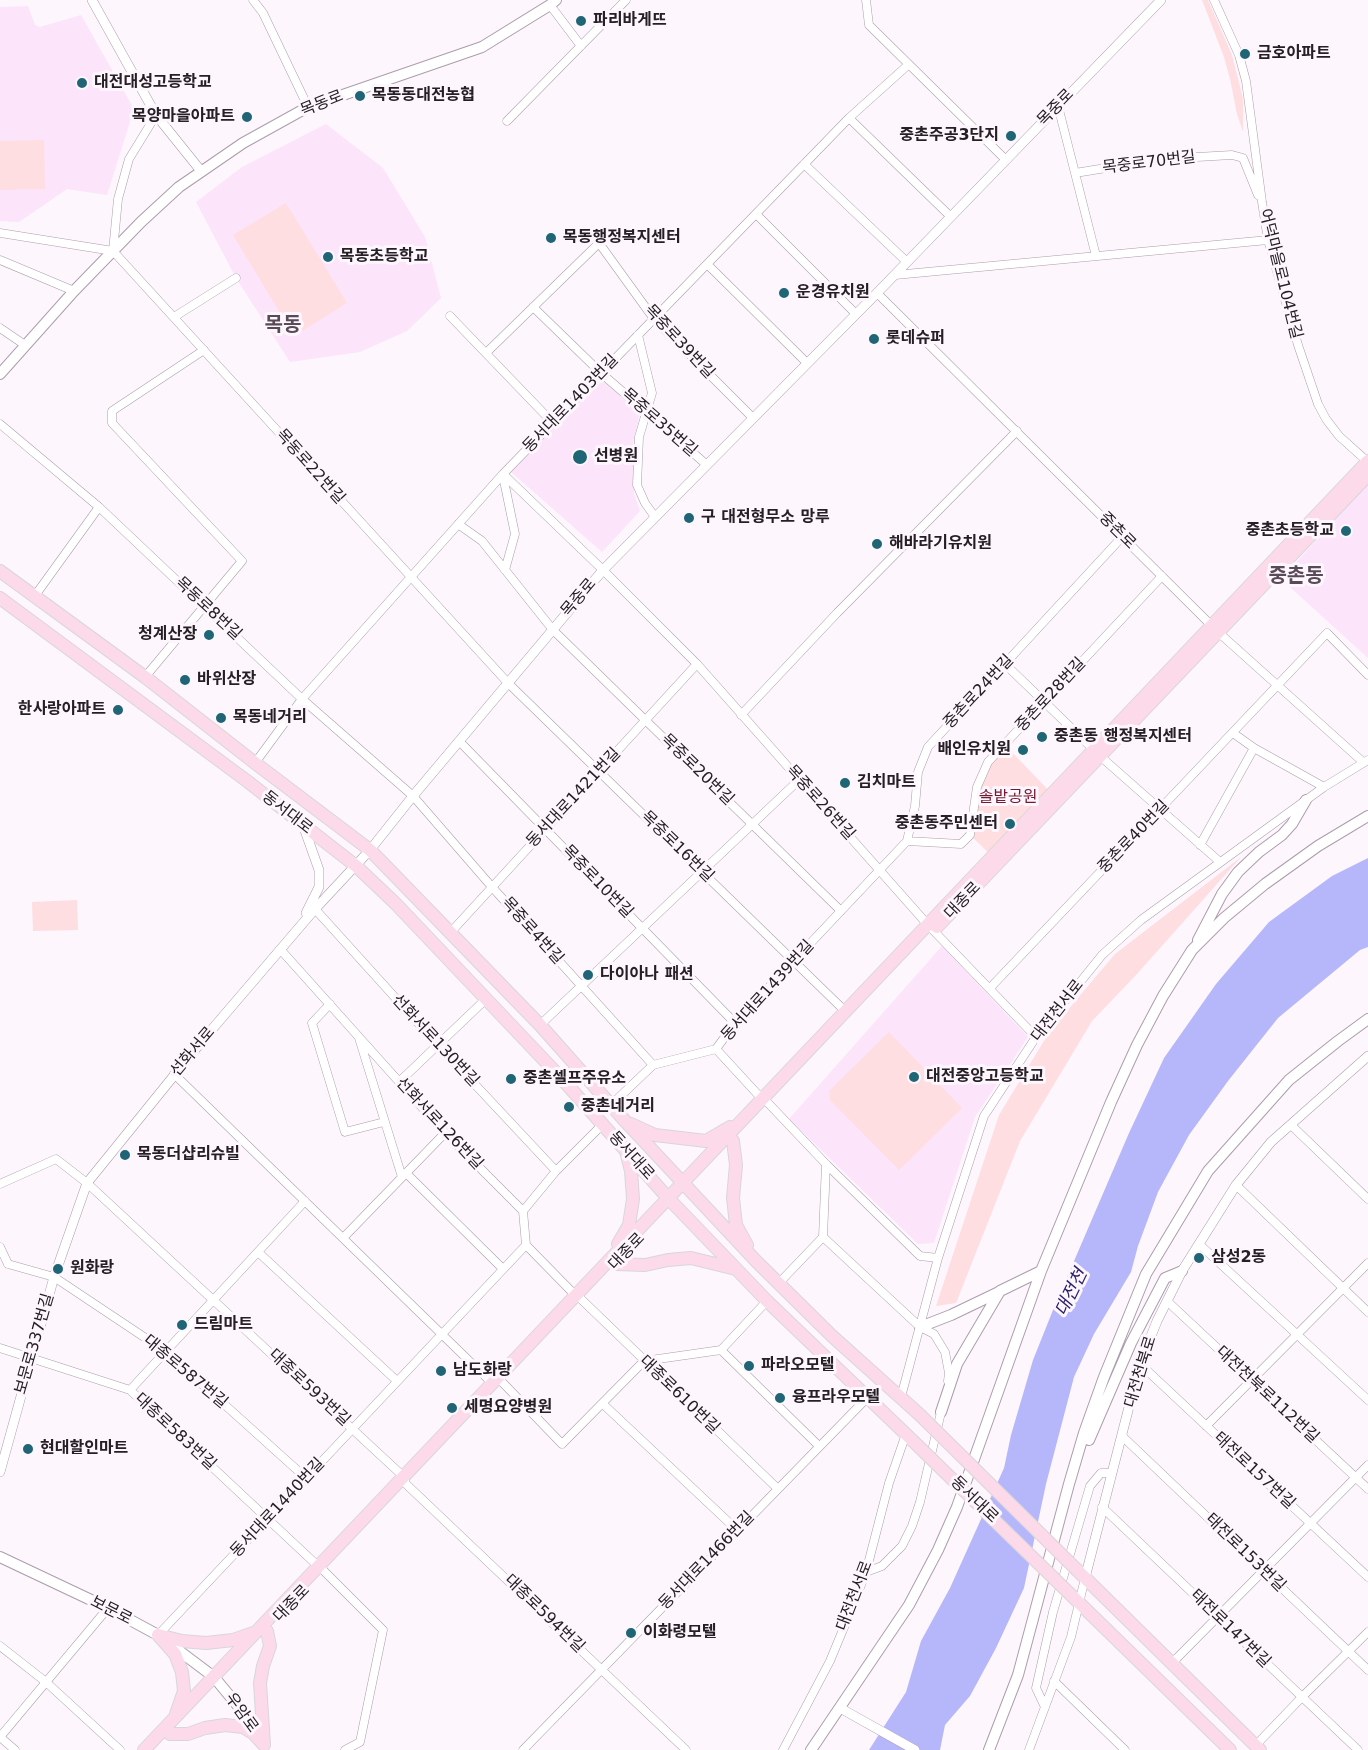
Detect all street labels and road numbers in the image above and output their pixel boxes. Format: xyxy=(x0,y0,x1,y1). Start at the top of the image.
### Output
street label: 목중로 xyxy=(1034,85,1078,131)
street label: 목동로 xyxy=(298,87,346,121)
street label: 목중로70번길 xyxy=(1101,148,1197,178)
street label: 어덕마을로104번길 xyxy=(1255,207,1305,341)
street label: 목중로39번길 xyxy=(640,301,718,383)
street label: 동서대로1403번길 xyxy=(519,351,623,457)
street label: 목중로35번길 xyxy=(617,385,701,461)
street label: 목동로22번길 xyxy=(271,426,349,508)
street label: 중촌로 xyxy=(1095,509,1139,553)
street label: 목동로8번길 xyxy=(171,573,245,645)
street label: 목중로 xyxy=(557,575,601,621)
street label: 중촌로24번길 xyxy=(940,651,1018,733)
street label: 중촌로28번길 xyxy=(1012,654,1090,736)
street label: 목중로20번길 xyxy=(657,730,737,810)
street label: 동서대로1421번길 xyxy=(523,744,625,852)
street label: 목중로26번길 xyxy=(781,762,859,844)
street label: 동서대로 xyxy=(258,787,316,839)
street label: 중촌로40번길 xyxy=(1094,797,1174,877)
street label: 목중로16번길 xyxy=(637,807,717,887)
street label: 목중로10번길 xyxy=(557,842,637,922)
street label: 대종로 xyxy=(941,878,985,924)
street label: 목중로4번길 xyxy=(497,893,567,969)
street label: 동서대로1439번길 xyxy=(718,937,818,1045)
street label: 대전천서로 xyxy=(1028,976,1088,1046)
street label: 선화서로130번길 xyxy=(387,991,483,1091)
street label: 선화서로 xyxy=(167,1023,219,1081)
street label: 선화서로126번길 xyxy=(391,1074,487,1174)
street label: 동서대로 xyxy=(604,1128,658,1184)
street label: 대종로 xyxy=(605,1229,649,1275)
street label: 보문로337번길 xyxy=(11,1291,59,1397)
street label: 대종로587번길 xyxy=(139,1331,231,1413)
street label: 대전천북로 xyxy=(1121,1334,1161,1410)
street label: 대전천북로112번길 xyxy=(1212,1342,1322,1448)
street label: 대종로593번길 xyxy=(264,1345,354,1431)
street label: 대종로610번길 xyxy=(635,1352,723,1438)
street label: 대종로583번길 xyxy=(130,1389,220,1475)
street label: 태전로157번길 xyxy=(1209,1428,1299,1514)
street label: 동서대로1440번길 xyxy=(227,1454,329,1562)
street label: 동서대로 xyxy=(946,1473,1002,1527)
street label: 동서대로1466번길 xyxy=(655,1508,759,1614)
street label: 태전로153번길 xyxy=(1201,1510,1289,1596)
street label: 대전천서로 xyxy=(833,1558,877,1634)
street label: 대종로594번길 xyxy=(500,1571,588,1657)
street label: 대종로 xyxy=(270,1581,314,1627)
street label: 태전로147번길 xyxy=(1186,1586,1274,1672)
street label: 보문로 xyxy=(87,1592,135,1630)
street label: 우암로 xyxy=(220,1689,262,1737)

